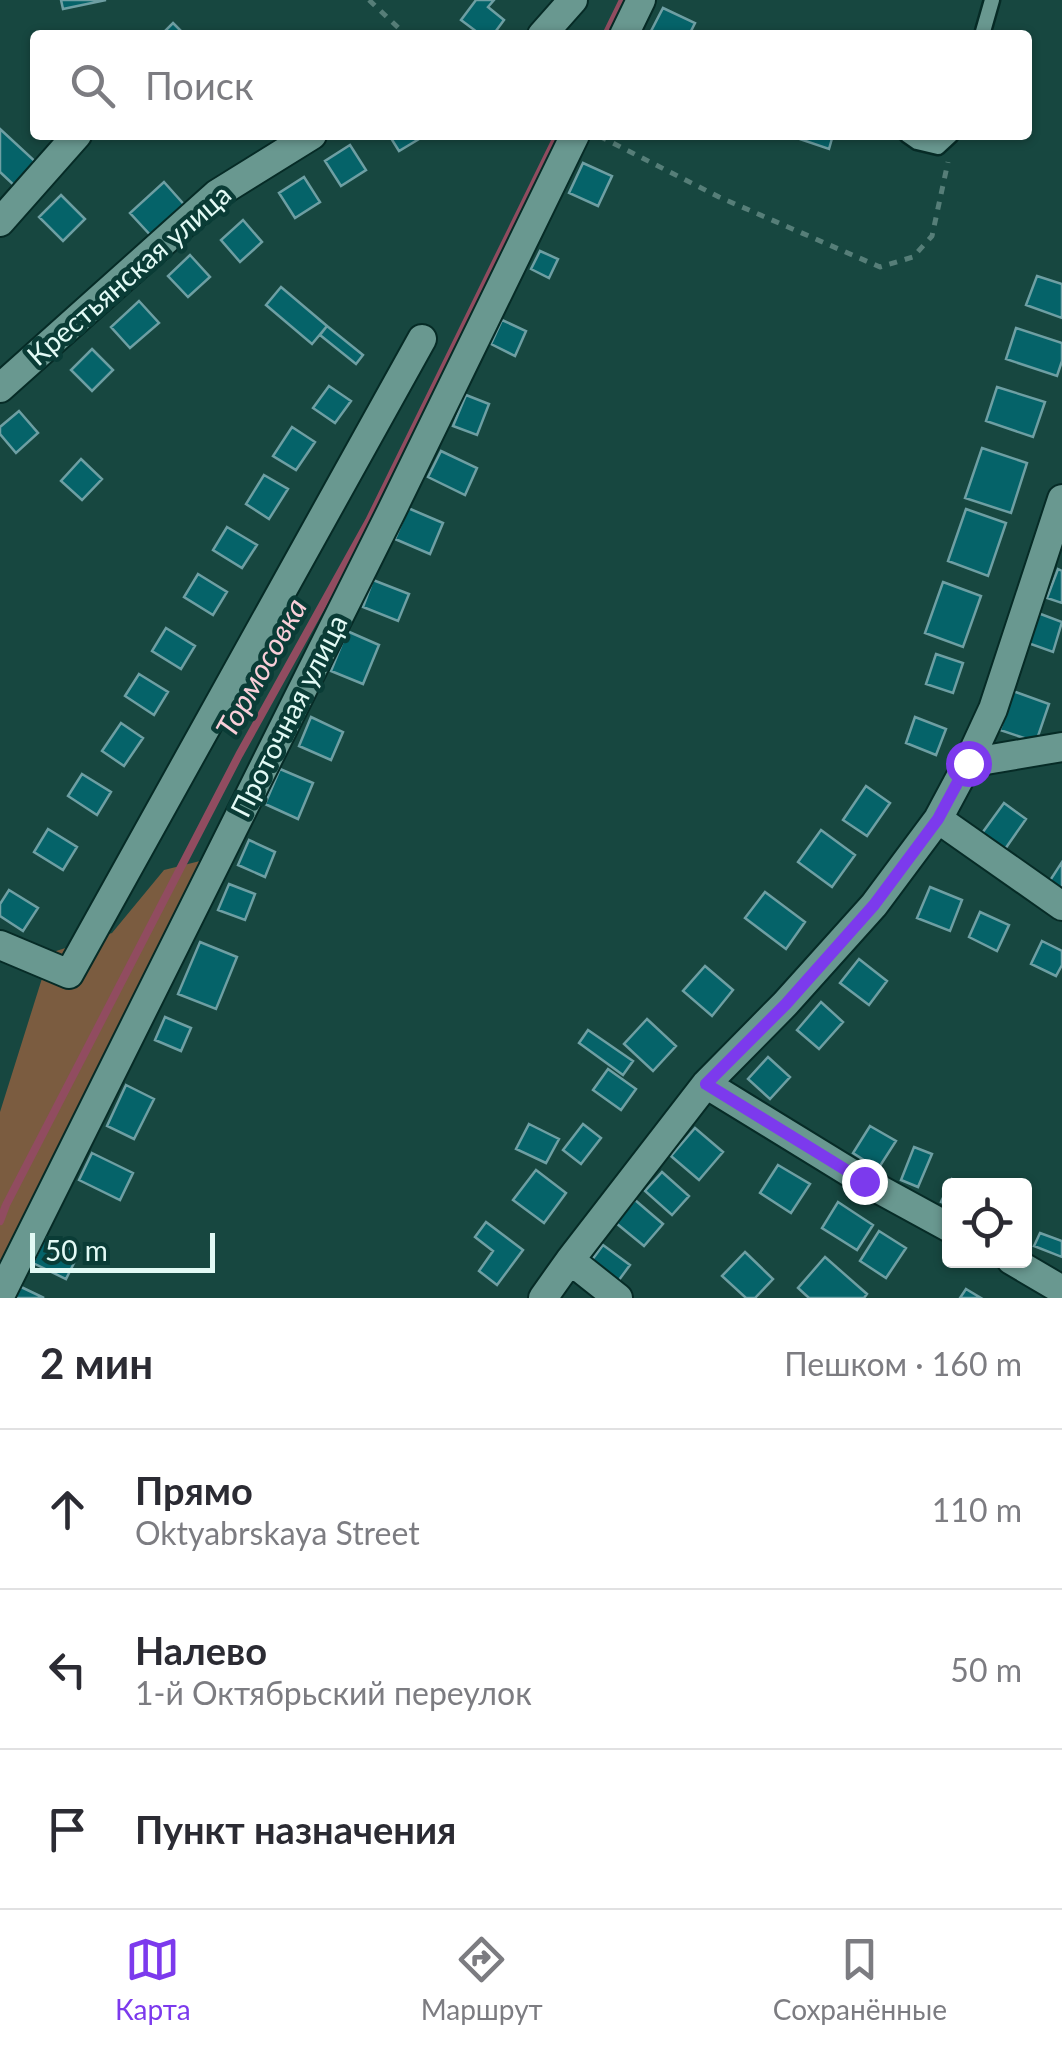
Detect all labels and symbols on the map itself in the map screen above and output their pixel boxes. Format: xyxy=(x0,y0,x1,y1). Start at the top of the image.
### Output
street label: Крестьянская улица xyxy=(20,177,237,372)
water label: Тормосовка xyxy=(207,591,313,743)
street label: Проточная улица xyxy=(222,609,354,822)
route start xyxy=(946,741,992,787)
route end xyxy=(842,1159,888,1205)
scale bar xyxy=(30,1228,215,1272)

